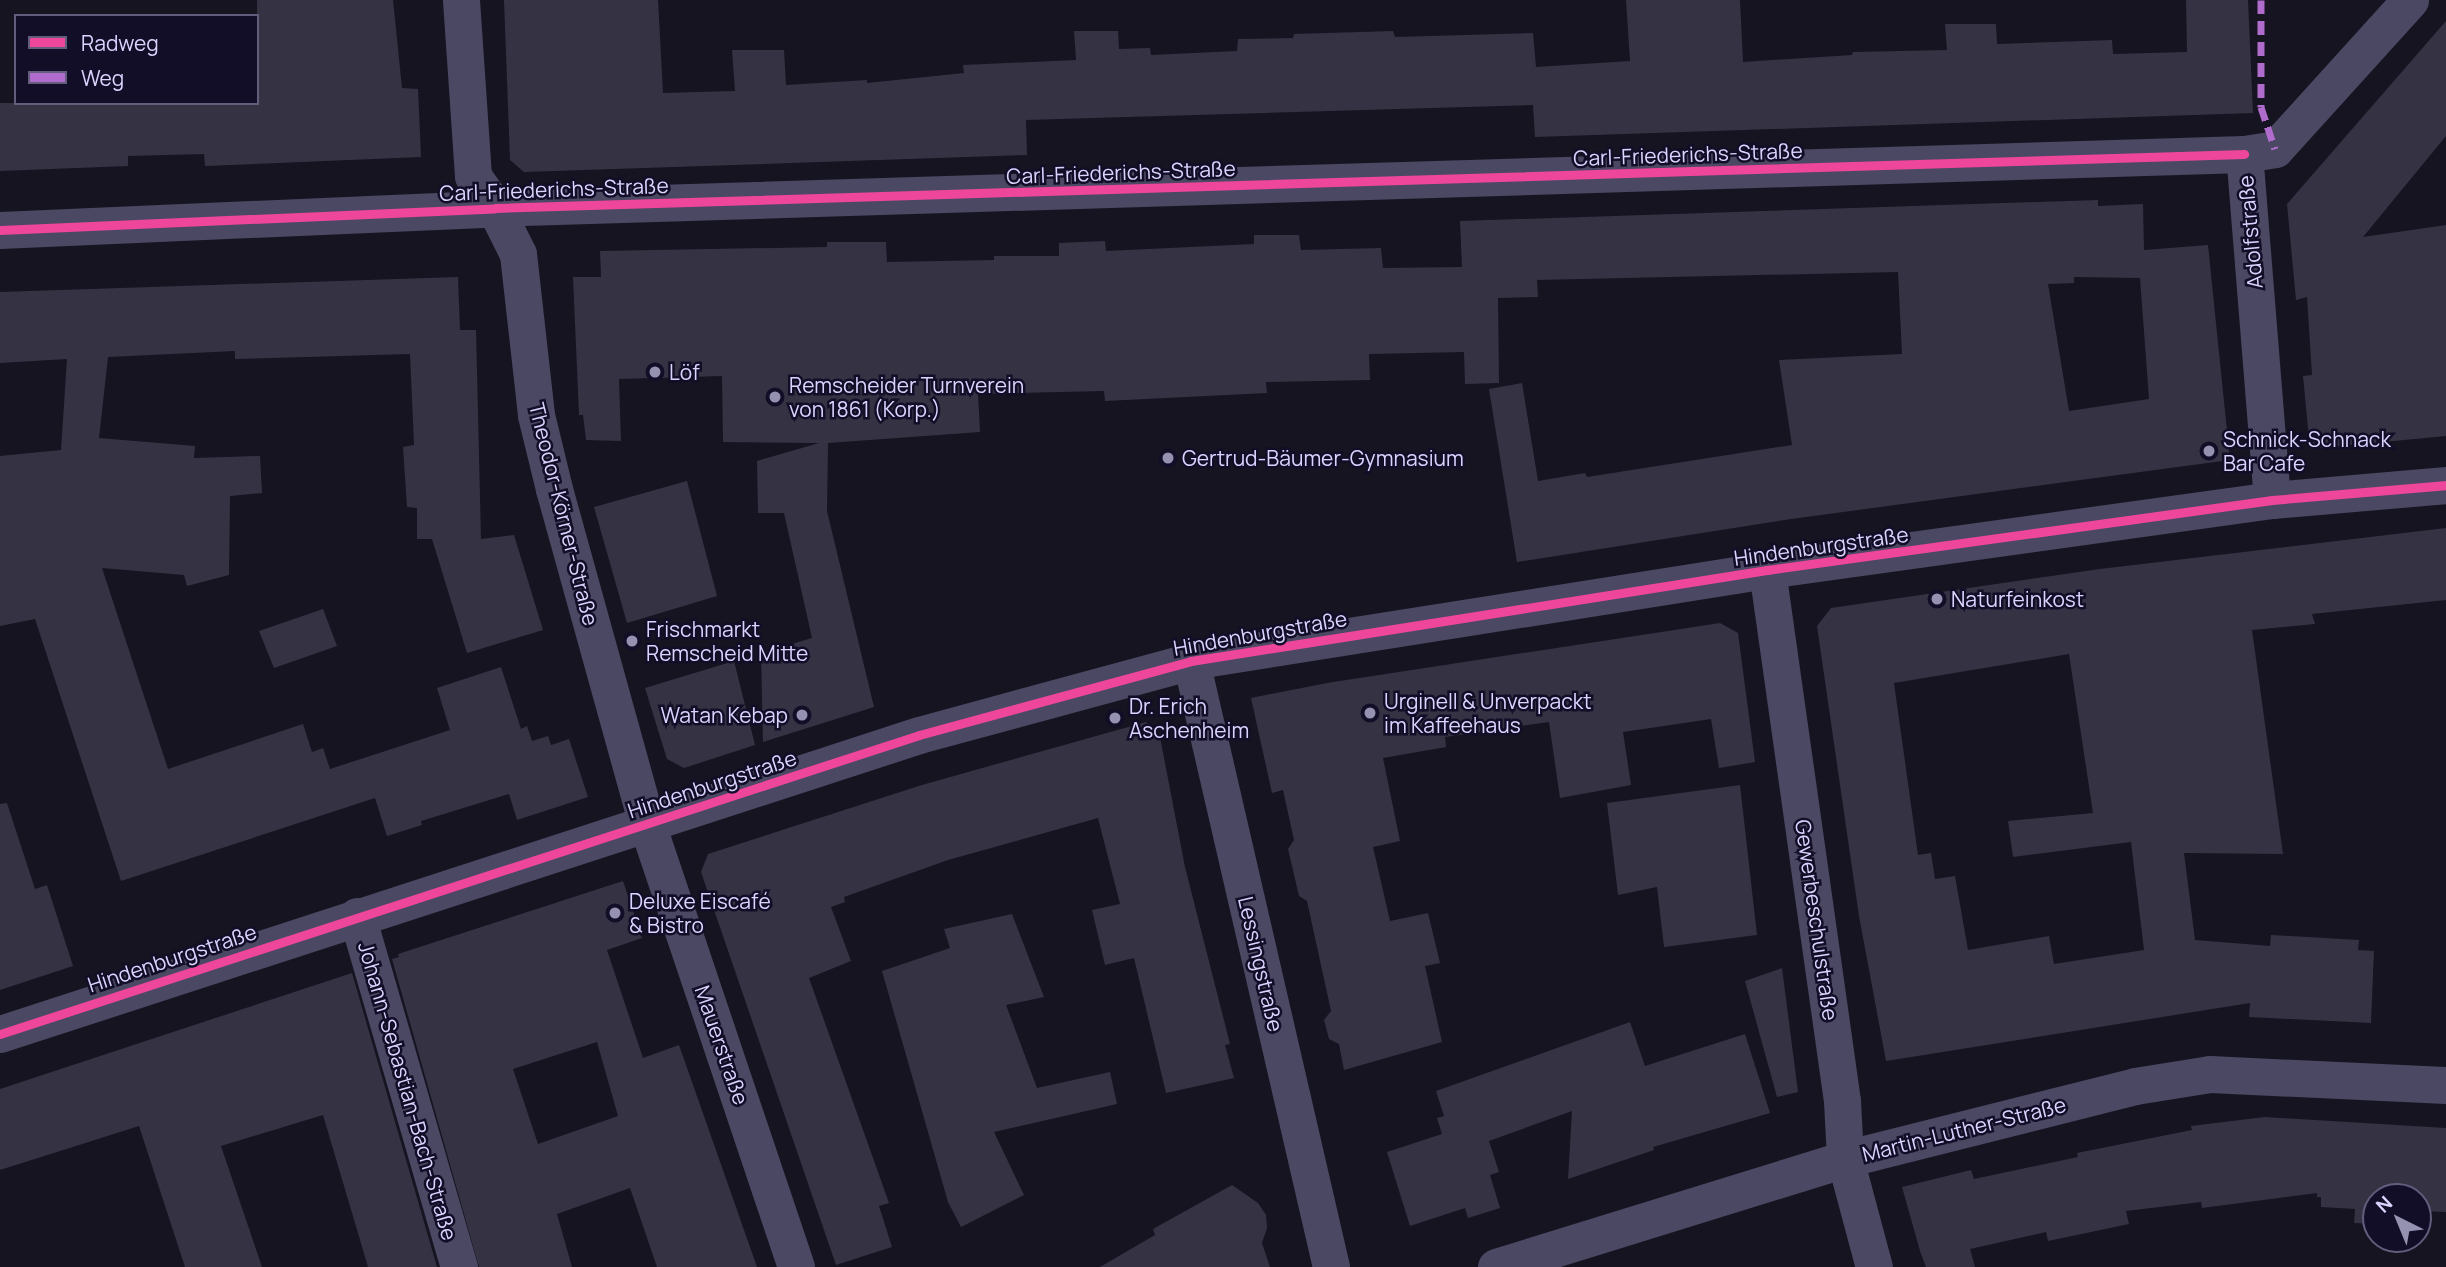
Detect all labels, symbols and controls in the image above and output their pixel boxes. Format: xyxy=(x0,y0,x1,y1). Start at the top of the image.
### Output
legend xyxy=(14,14,259,105)
text: Radweg xyxy=(81,29,159,57)
text: Weg xyxy=(81,64,124,92)
street label: Carl-Friederichs-Straße xyxy=(1573,137,1803,171)
street label: Carl-Friederichs-Straße xyxy=(1006,155,1236,189)
street label: Carl-Friederichs-Straße xyxy=(439,172,669,206)
street label: Adolfstraße xyxy=(2232,174,2268,290)
place label: Löf xyxy=(669,359,700,385)
marker: Löf xyxy=(647,364,663,380)
place label: Remscheider Turnverein von 1861 (Korp.) xyxy=(789,372,1024,422)
marker: Remscheider Turnverein von 1861 (Korp.) xyxy=(767,389,783,405)
street label: Theodor-Körner-Straße xyxy=(524,400,604,628)
place label: Schnick-Schnack Bar Cafe xyxy=(2223,426,2391,476)
marker: Schnick-Schnack Bar Cafe xyxy=(2201,443,2217,459)
place label: Gertrud-Bäumer-Gymnasium xyxy=(1182,445,1464,471)
marker: Gertrud-Bäumer-Gymnasium xyxy=(1160,450,1176,466)
street label: Hindenburgstraße xyxy=(1732,521,1910,571)
place label: Naturfeinkost xyxy=(1951,586,2084,612)
marker: Naturfeinkost xyxy=(1929,591,1945,607)
street label: Hindenburgstraße xyxy=(1171,605,1349,661)
place label: Frischmarkt Remscheid Mitte xyxy=(646,616,808,666)
marker: Frischmarkt Remscheid Mitte xyxy=(624,633,640,649)
place label: Urginell & Unverpackt im Kaffeehaus xyxy=(1384,688,1592,738)
place label: Dr. Erich Aschenheim xyxy=(1129,693,1249,743)
place label: Watan Kebap xyxy=(660,702,788,728)
marker: Urginell & Unverpackt im Kaffeehaus xyxy=(1362,705,1378,721)
marker: Watan Kebap xyxy=(794,707,810,723)
marker: Dr. Erich Aschenheim xyxy=(1107,710,1123,726)
street label: Hindenburgstraße xyxy=(624,745,800,823)
street label: Gewerbeschulstraße xyxy=(1790,818,1844,1022)
place label: Deluxe Eiscafé & Bistro xyxy=(629,888,771,938)
street label: Lessingstraße xyxy=(1233,894,1289,1034)
marker: Deluxe Eiscafé & Bistro xyxy=(607,905,623,921)
street label: Hindenburgstraße xyxy=(84,919,260,997)
street label: Johann-Sebastian-Bach-Straße xyxy=(353,939,463,1243)
street label: Mauerstraße xyxy=(690,982,754,1108)
street label: Martin-Luther-Straße xyxy=(1859,1091,2069,1167)
north arrow xyxy=(2362,1183,2432,1253)
text: N xyxy=(2370,1190,2398,1218)

